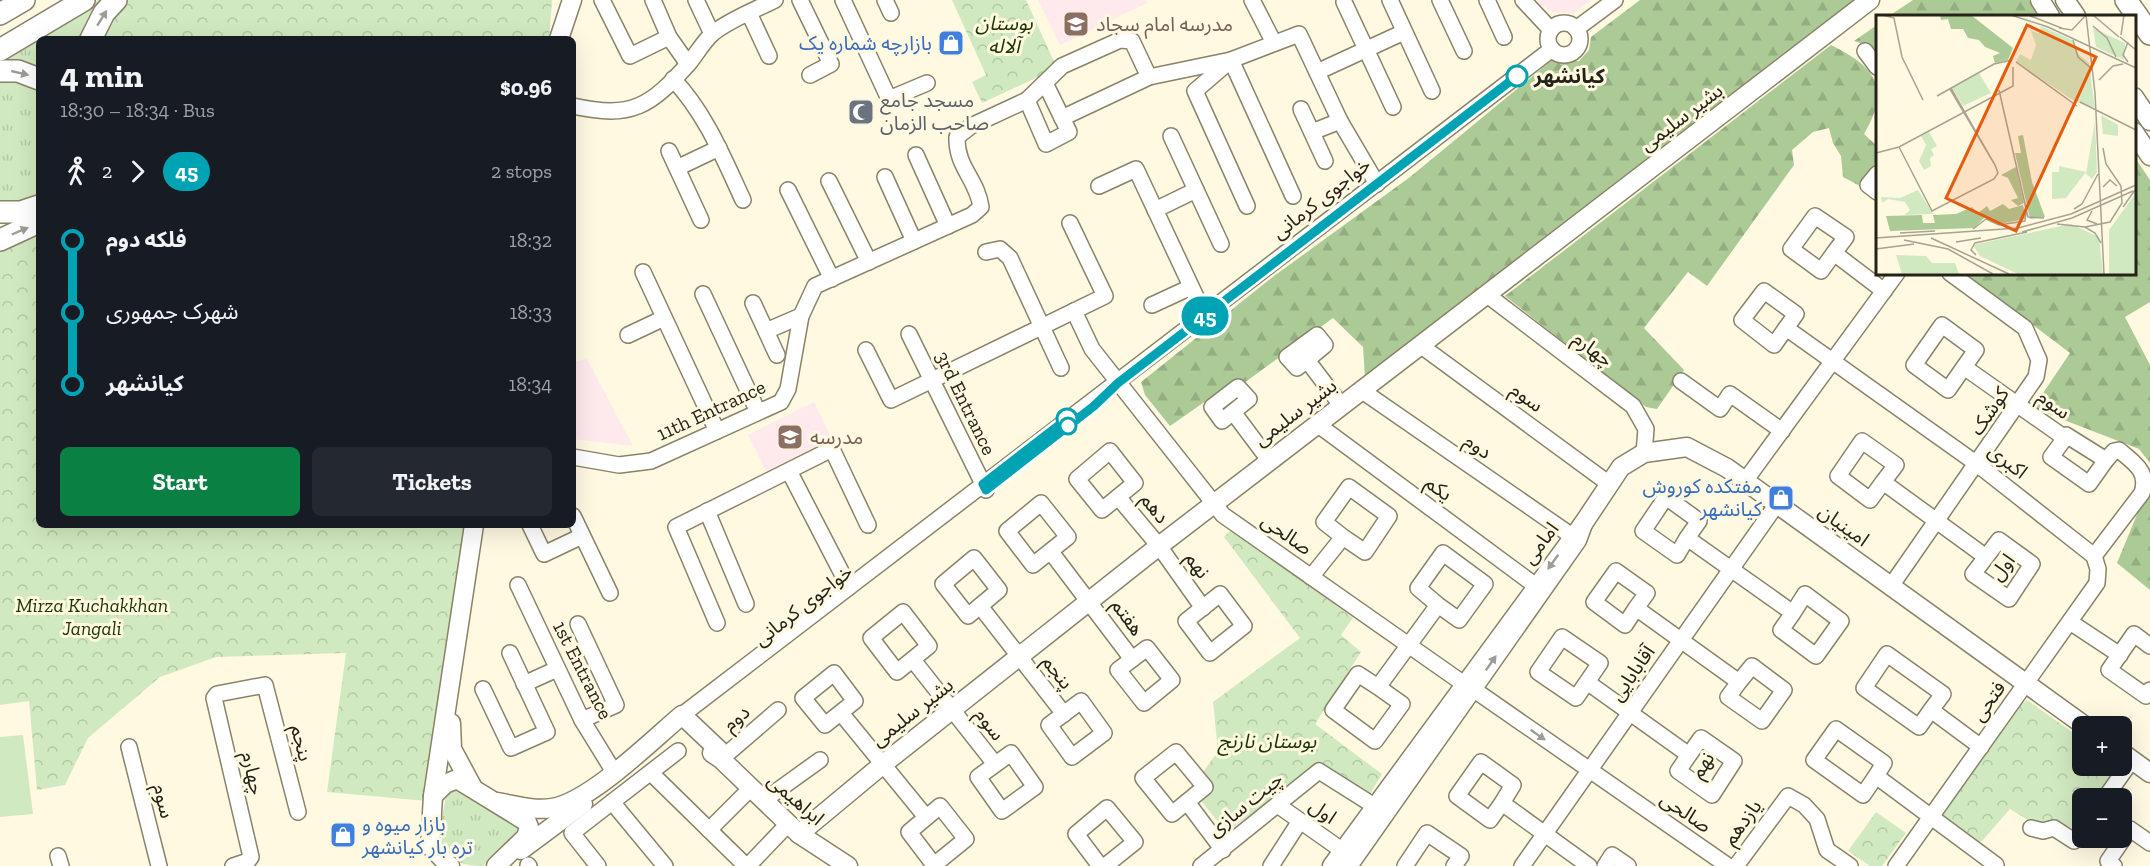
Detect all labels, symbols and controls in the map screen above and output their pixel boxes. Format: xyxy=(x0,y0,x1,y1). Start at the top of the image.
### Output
school or university icon: مدرسه امام سجاد xyxy=(1061,9,1091,39)
one-way arrow xyxy=(96,10,107,26)
park label: بوستان آلاله xyxy=(975,11,1033,58)
place label: مدرسه امام سجاد xyxy=(1096,12,1233,39)
inset map xyxy=(1876,15,2135,274)
shop icon: بازارچه شماره یک xyxy=(936,28,966,58)
place label: بازارچه شماره یک xyxy=(799,31,932,56)
text: 4 min xyxy=(60,56,143,95)
place label: کیانشهر xyxy=(1533,64,1606,88)
marker: کیانشهر xyxy=(1506,65,1528,87)
one-way arrow xyxy=(11,68,29,78)
text: $0.96 xyxy=(500,74,552,101)
street label: بشیر سلیمی xyxy=(1635,78,1727,156)
place label: مسجد جامع صاحب الزمان xyxy=(880,88,989,135)
mosque icon: مسجد جامع صاحب الزمان xyxy=(846,97,876,127)
text: 18:30 – 18:34 · Bus xyxy=(60,98,215,122)
street label: خواجوی کرمانی xyxy=(1267,152,1375,244)
icon: walk xyxy=(60,155,93,188)
icon: forward xyxy=(121,155,154,188)
text: 2 xyxy=(102,159,112,183)
text: 45 xyxy=(175,159,198,184)
text: 2 stops xyxy=(491,159,552,183)
one-way arrow xyxy=(11,226,29,236)
text: فلکه دوم xyxy=(106,226,187,253)
text: 18:32 xyxy=(509,228,552,252)
line badge: 45 xyxy=(1178,296,1232,336)
text: شهرک جمهوری xyxy=(106,298,239,325)
text: 18:33 xyxy=(510,300,552,324)
text: 45 xyxy=(1194,304,1216,329)
street label: چهارم xyxy=(1566,326,1618,374)
street label: 3rd Entrance xyxy=(931,347,1001,459)
text: کیانشهر xyxy=(106,370,184,397)
text: 18:34 xyxy=(509,372,552,396)
street label: بشیر سلیمی xyxy=(1249,373,1341,451)
street label: 11th Entrance xyxy=(653,374,769,446)
street label: سوم xyxy=(1504,377,1548,419)
street label: کوشک xyxy=(1964,382,2014,440)
street label: سوم xyxy=(2031,384,2075,426)
unlabelled marker xyxy=(1056,408,1078,430)
unlabelled marker xyxy=(1059,417,1077,435)
school or university icon: مدرسه xyxy=(775,422,805,452)
place label: مدرسه xyxy=(810,425,863,449)
street label: دوم xyxy=(1458,428,1496,466)
street label: اکبری xyxy=(1984,438,2032,484)
button: Start xyxy=(60,447,300,516)
button: Tickets xyxy=(312,447,552,516)
street label: یکم xyxy=(1419,470,1457,508)
place label: مفتکده کوروش کیانشهر xyxy=(1643,474,1763,521)
shop icon: مفتکده کوروش کیانشهر xyxy=(1766,483,1796,513)
street label: دهم xyxy=(1133,488,1174,530)
street label: امینیان xyxy=(1814,499,1874,551)
street label: صالحی xyxy=(1257,508,1317,560)
street label: امامی xyxy=(1516,517,1564,569)
street label: نهم xyxy=(1178,547,1216,585)
street label: اول xyxy=(1984,549,2020,585)
one-way arrow xyxy=(1547,554,1559,570)
street label: خواجوی کرمانی xyxy=(749,559,857,651)
park label: Mirza Kuchakkhan Jangali xyxy=(16,593,168,640)
street label: هفتم xyxy=(1104,594,1149,642)
street label: 1st Entrance xyxy=(548,617,618,723)
street label: آقابابایی xyxy=(1604,640,1660,706)
street label: پنجم xyxy=(1035,650,1079,696)
one-way arrow xyxy=(1485,656,1497,672)
street label: بشیر سلیمی xyxy=(866,672,958,752)
street label: فتحی xyxy=(1966,676,2010,726)
street label: دوم xyxy=(717,700,756,739)
street label: سوم xyxy=(967,703,1010,747)
map controls xyxy=(2072,716,2132,848)
button: + xyxy=(2072,716,2132,776)
street label: پنجم xyxy=(283,722,318,764)
park label: بوستان نارنج xyxy=(1217,729,1317,756)
one-way arrow xyxy=(1530,729,1546,740)
street label: نهم xyxy=(1685,747,1722,784)
street label: چهارم xyxy=(233,749,270,798)
street label: چیت سازی xyxy=(1203,766,1288,842)
street label: ابراهیمی xyxy=(763,768,829,830)
street label: سوم xyxy=(145,781,180,822)
street label: صالحی xyxy=(1656,786,1716,838)
button: − xyxy=(2072,788,2132,848)
street label: اول xyxy=(1305,793,1341,829)
street label: یازدهم xyxy=(1717,794,1769,851)
place label: بازار میوه و تره بار کیانشهر xyxy=(361,812,473,859)
shop icon: بازار میوه و تره بار کیانشهر xyxy=(328,820,358,850)

